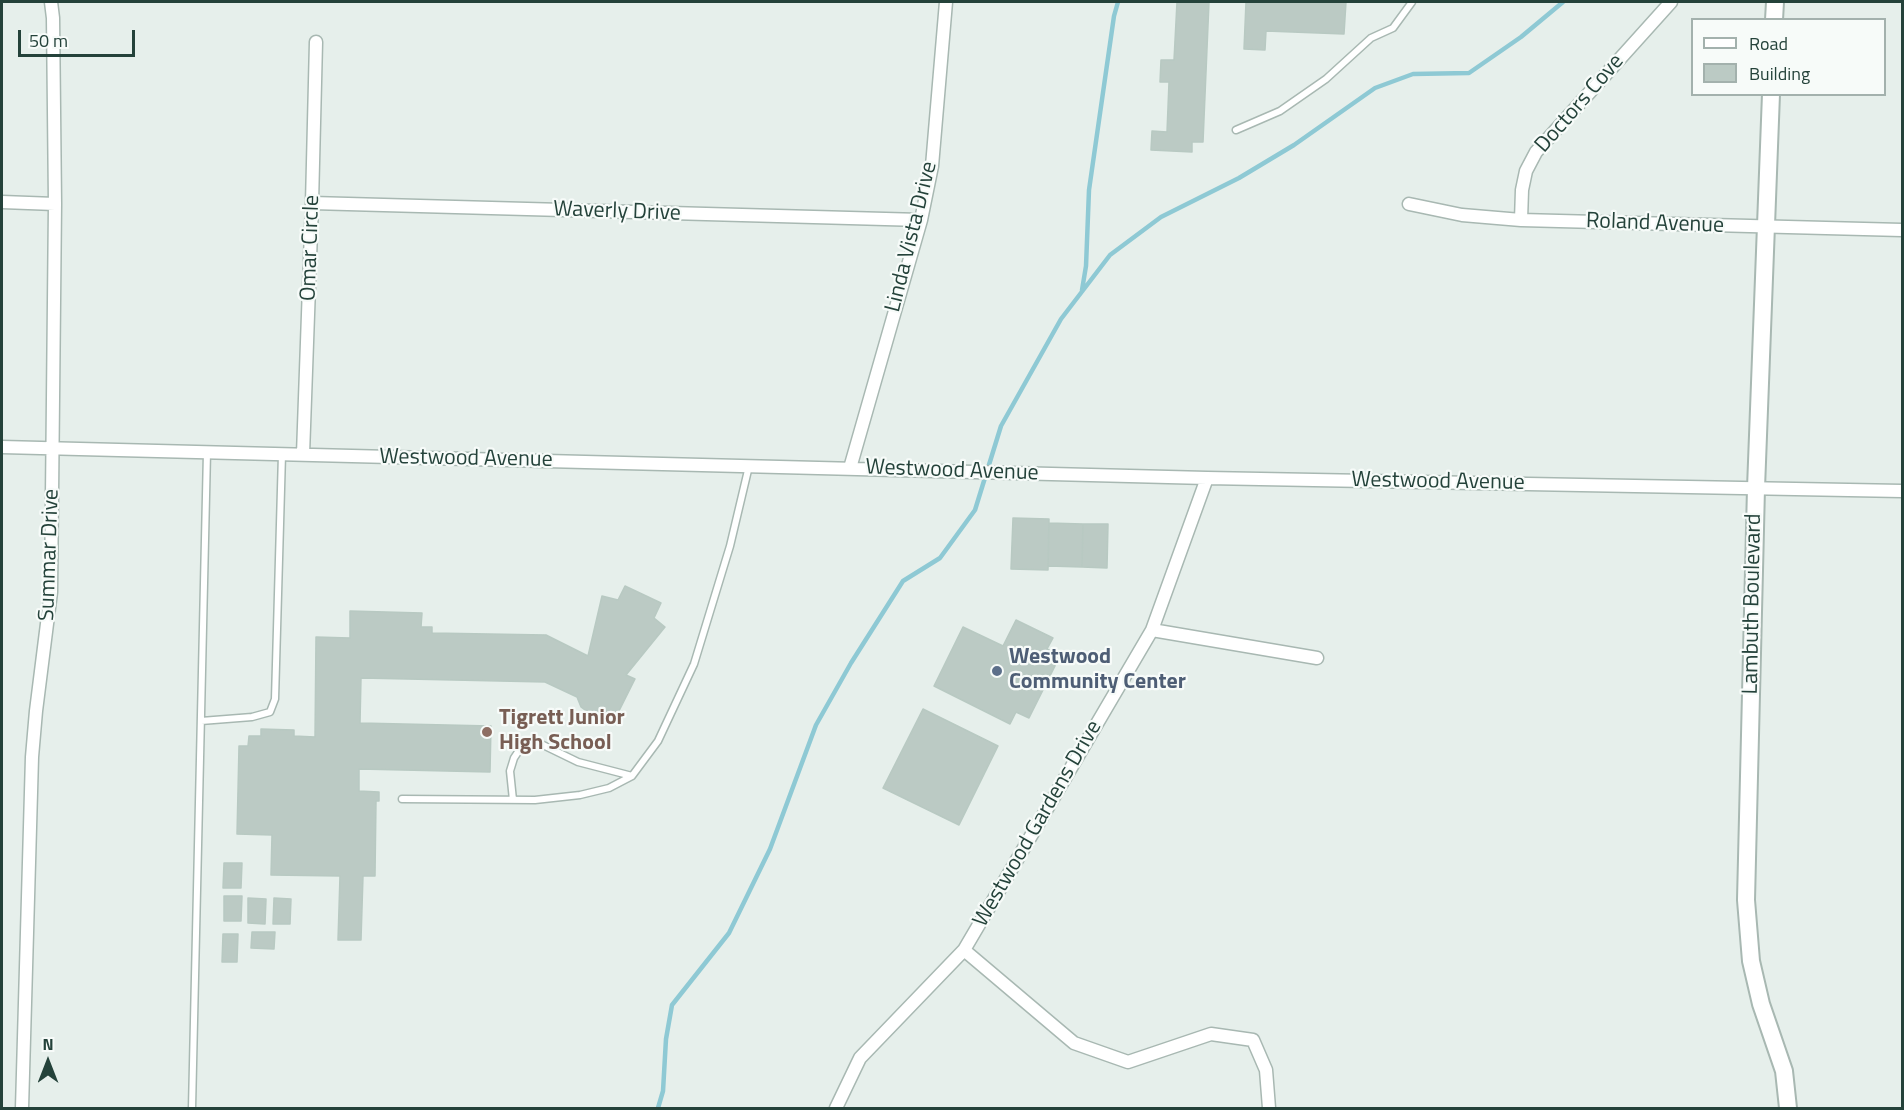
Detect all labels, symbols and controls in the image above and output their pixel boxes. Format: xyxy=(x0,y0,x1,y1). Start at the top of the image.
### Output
scale bar xyxy=(21,18,138,56)
legend xyxy=(1691,18,1886,96)
text: 50 m xyxy=(29,27,68,54)
text: Road xyxy=(1749,30,1788,57)
street label: Doctors Cove xyxy=(1530,49,1630,159)
text: Building xyxy=(1749,60,1810,87)
street label: Linda Vista Drive xyxy=(881,159,943,315)
street label: Omar Circle xyxy=(296,194,326,302)
street label: Waverly Drive xyxy=(553,197,681,227)
street label: Roland Avenue xyxy=(1585,208,1725,240)
street label: Westwood Avenue xyxy=(379,444,553,474)
street label: Westwood Avenue xyxy=(865,455,1039,487)
street label: Westwood Avenue xyxy=(1351,467,1525,497)
street label: Summar Drive xyxy=(35,489,65,621)
street label: Lambuth Boulevard xyxy=(1738,513,1768,695)
place label: Westwood Community Center xyxy=(1009,645,1186,696)
marker: Westwood Community Center xyxy=(990,664,1004,678)
place label: Tigrett Junior High School xyxy=(499,706,625,758)
street label: Westwood Gardens Drive xyxy=(968,716,1108,932)
marker: Tigrett Junior High School xyxy=(480,725,494,739)
north arrow xyxy=(18,1032,78,1092)
text: N xyxy=(42,1032,54,1056)

